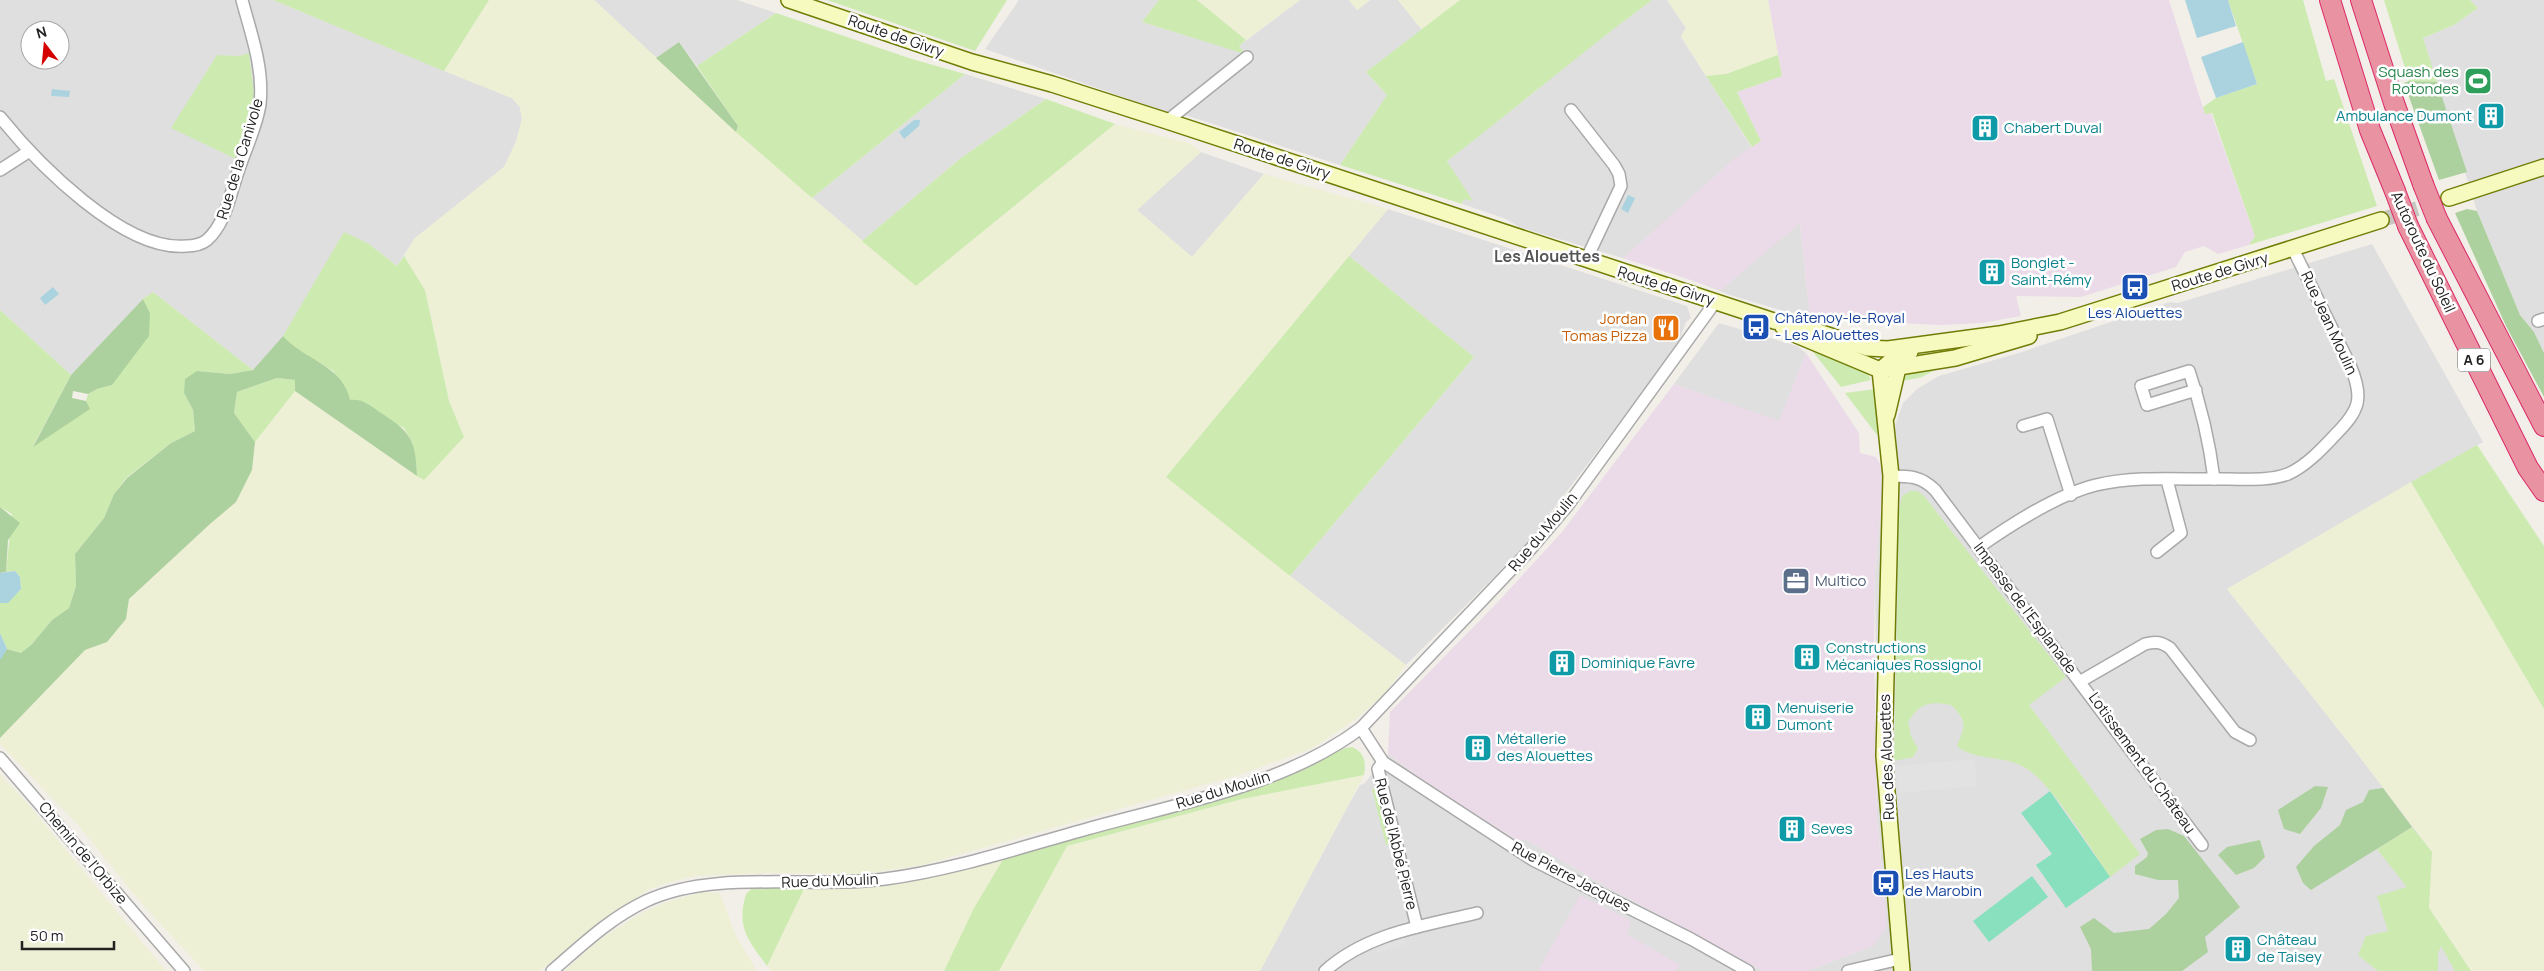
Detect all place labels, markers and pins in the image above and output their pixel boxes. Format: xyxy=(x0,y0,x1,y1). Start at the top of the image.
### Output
place label: Squash des Rotondes xyxy=(2378,61,2459,99)
sports icon: Squash des Rotondes xyxy=(2463,66,2493,96)
building icon: Ambulance Dumont xyxy=(2476,101,2506,131)
place label: Ambulance Dumont xyxy=(2336,105,2472,126)
building icon: Chabert Duval xyxy=(1970,113,2000,143)
place label: Chabert Duval xyxy=(2004,117,2102,138)
place label: Bonglet - Saint-Rémy xyxy=(2011,252,2092,290)
building icon: Bonglet - Saint-Rémy xyxy=(1977,257,2007,287)
bus stop icon: Les Alouettes xyxy=(2120,272,2150,302)
place label: Les Alouettes xyxy=(2088,302,2182,323)
place label: Châtenoy-le-Royal - Les Alouettes xyxy=(1775,307,1905,345)
place label: Jordan Tomas Pizza xyxy=(1562,308,1647,346)
bus stop icon: Châtenoy-le-Royal - Les Alouettes xyxy=(1741,312,1771,342)
restaurant icon: Jordan Tomas Pizza xyxy=(1651,313,1681,343)
office icon: Multico xyxy=(1781,566,1811,596)
place label: Multico xyxy=(1815,570,1867,591)
place label: Constructions Mécaniques Rossignol xyxy=(1826,637,1981,675)
building icon: Constructions Mécaniques Rossignol xyxy=(1792,642,1822,672)
building icon: Dominique Favre xyxy=(1547,648,1577,678)
place label: Dominique Favre xyxy=(1581,652,1695,673)
place label: Menuiserie Dumont xyxy=(1777,697,1854,735)
building icon: Menuiserie Dumont xyxy=(1743,702,1773,732)
place label: Métallerie des Alouettes xyxy=(1497,728,1593,766)
building icon: Métallerie des Alouettes xyxy=(1463,733,1493,763)
building icon: Seves xyxy=(1777,814,1807,844)
place label: Seves xyxy=(1811,818,1853,839)
place label: Les Hauts de Marobin xyxy=(1905,863,1982,901)
bus stop icon: Les Hauts de Marobin xyxy=(1871,868,1901,898)
place label: Château de Taisey xyxy=(2257,929,2322,967)
building icon: Château de Taisey xyxy=(2223,934,2253,964)

